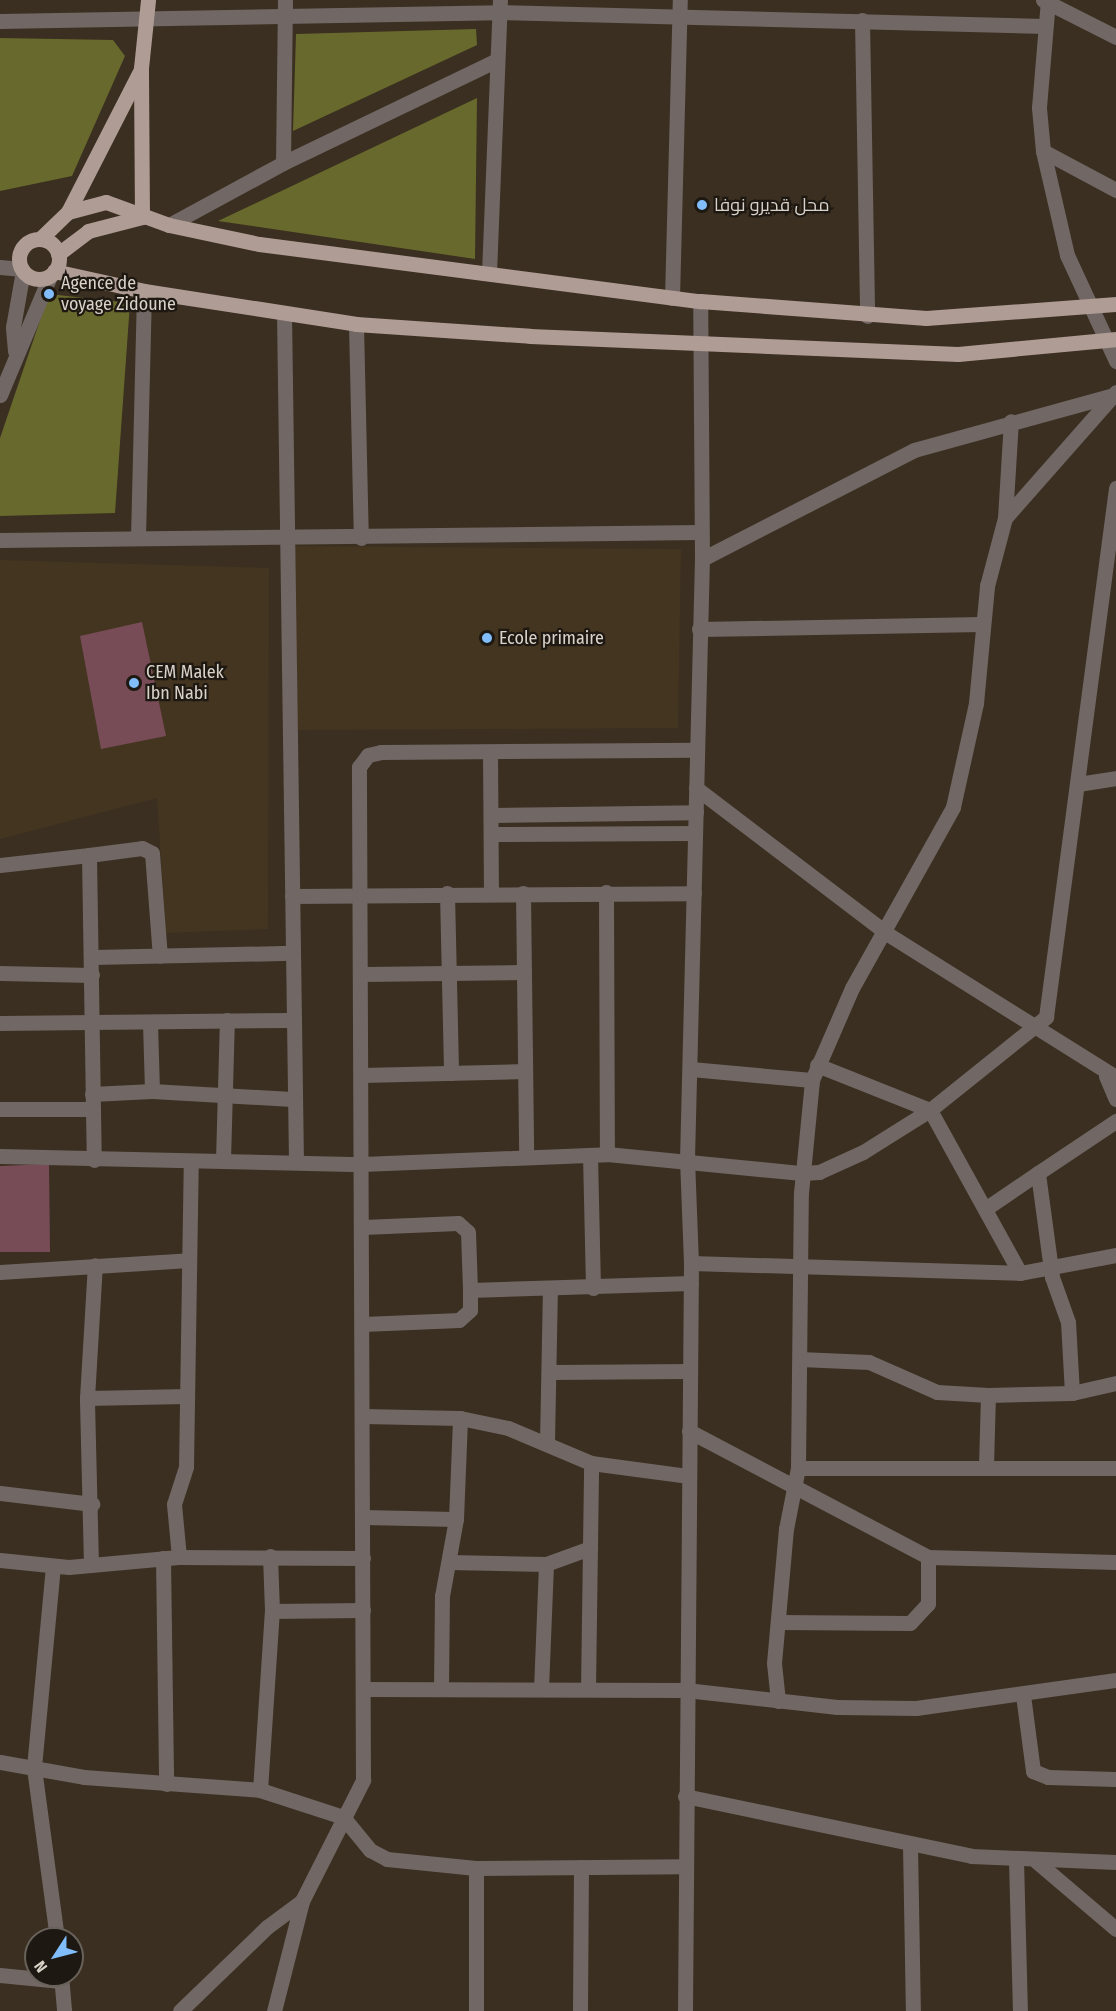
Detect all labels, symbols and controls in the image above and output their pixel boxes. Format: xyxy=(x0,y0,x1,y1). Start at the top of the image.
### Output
place label: محل قديرو نوفا xyxy=(714,194,829,216)
marker: محل قديرو نوفا xyxy=(695,198,709,212)
place label: Agence de voyage Zidoune xyxy=(61,273,176,316)
marker: Agence de voyage Zidoune xyxy=(42,287,56,301)
place label: Ecole primaire xyxy=(499,627,604,649)
marker: Ecole primaire xyxy=(480,631,494,645)
place label: CEM Malek Ibn Nabi xyxy=(146,662,224,704)
marker: CEM Malek Ibn Nabi xyxy=(127,676,141,690)
north arrow xyxy=(24,1927,84,1987)
text: N xyxy=(30,1957,51,1976)

